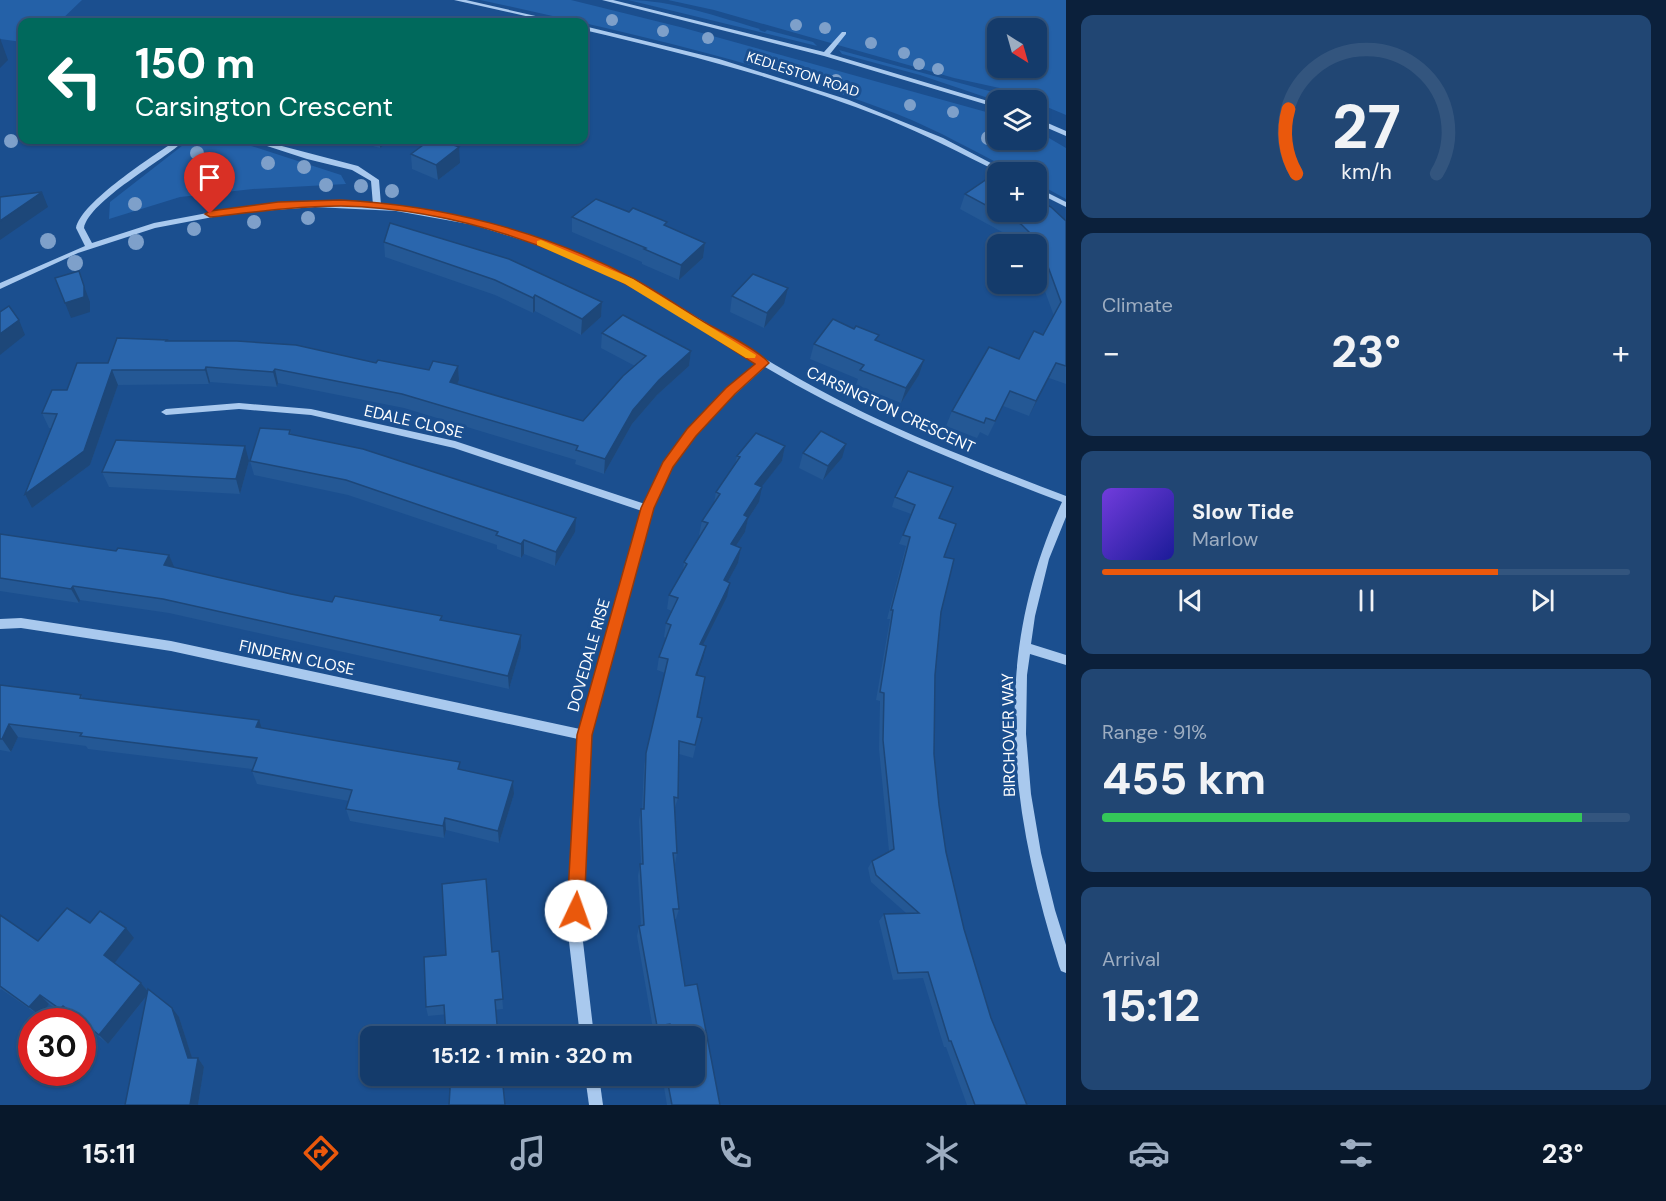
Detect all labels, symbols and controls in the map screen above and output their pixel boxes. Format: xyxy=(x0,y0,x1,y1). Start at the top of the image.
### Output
north arrow xyxy=(987,18,1047,78)
map controls xyxy=(987,18,1047,294)
text: 150 m xyxy=(135,36,255,91)
icon: left xyxy=(36,42,114,120)
street label: KEDLESTON ROAD xyxy=(744,47,862,101)
text: 27 xyxy=(1331,86,1401,167)
text: Carsington Crescent xyxy=(135,89,393,124)
button: layers xyxy=(987,90,1047,150)
pin xyxy=(184,152,235,214)
text: km/h xyxy=(1341,158,1391,186)
icon: arrive xyxy=(193,161,226,194)
button: + xyxy=(987,162,1047,222)
button: − xyxy=(987,234,1047,294)
text: Climate xyxy=(1102,292,1173,318)
text: 23° xyxy=(1331,322,1401,381)
text: − xyxy=(1102,331,1120,374)
text: + xyxy=(1612,331,1630,374)
street label: CARSINGTON CRESCENT xyxy=(803,361,978,458)
street label: EDALE CLOSE xyxy=(362,400,466,443)
text: Slow Tide xyxy=(1192,497,1294,526)
text: Marlow xyxy=(1192,526,1258,552)
icon: previous xyxy=(1174,584,1207,617)
icon: pause xyxy=(1350,584,1383,617)
icon: next xyxy=(1526,584,1559,617)
street label: DOVEDALE RISE xyxy=(562,596,615,714)
street label: FINDERN CLOSE xyxy=(237,635,357,680)
street label: BIRCHOVER WAY xyxy=(997,673,1020,797)
text: Range · 91% xyxy=(1102,719,1207,745)
text: 455 km xyxy=(1102,749,1266,808)
position arrow xyxy=(544,879,608,943)
text: Arrival xyxy=(1102,946,1160,972)
text: 15:12 xyxy=(1102,976,1200,1035)
speed limit sign: 30 xyxy=(18,1008,96,1086)
text: 15:12 · 1 min · 320 m xyxy=(432,1041,633,1070)
icon: directions xyxy=(300,1132,342,1174)
icon: music xyxy=(507,1132,549,1174)
icon: phone xyxy=(714,1132,756,1174)
icon: climate xyxy=(921,1132,963,1174)
icon: car xyxy=(1128,1132,1170,1174)
icon: filters xyxy=(1335,1132,1377,1174)
text: 15:11 xyxy=(82,1136,136,1171)
text: 23° xyxy=(1542,1136,1583,1171)

